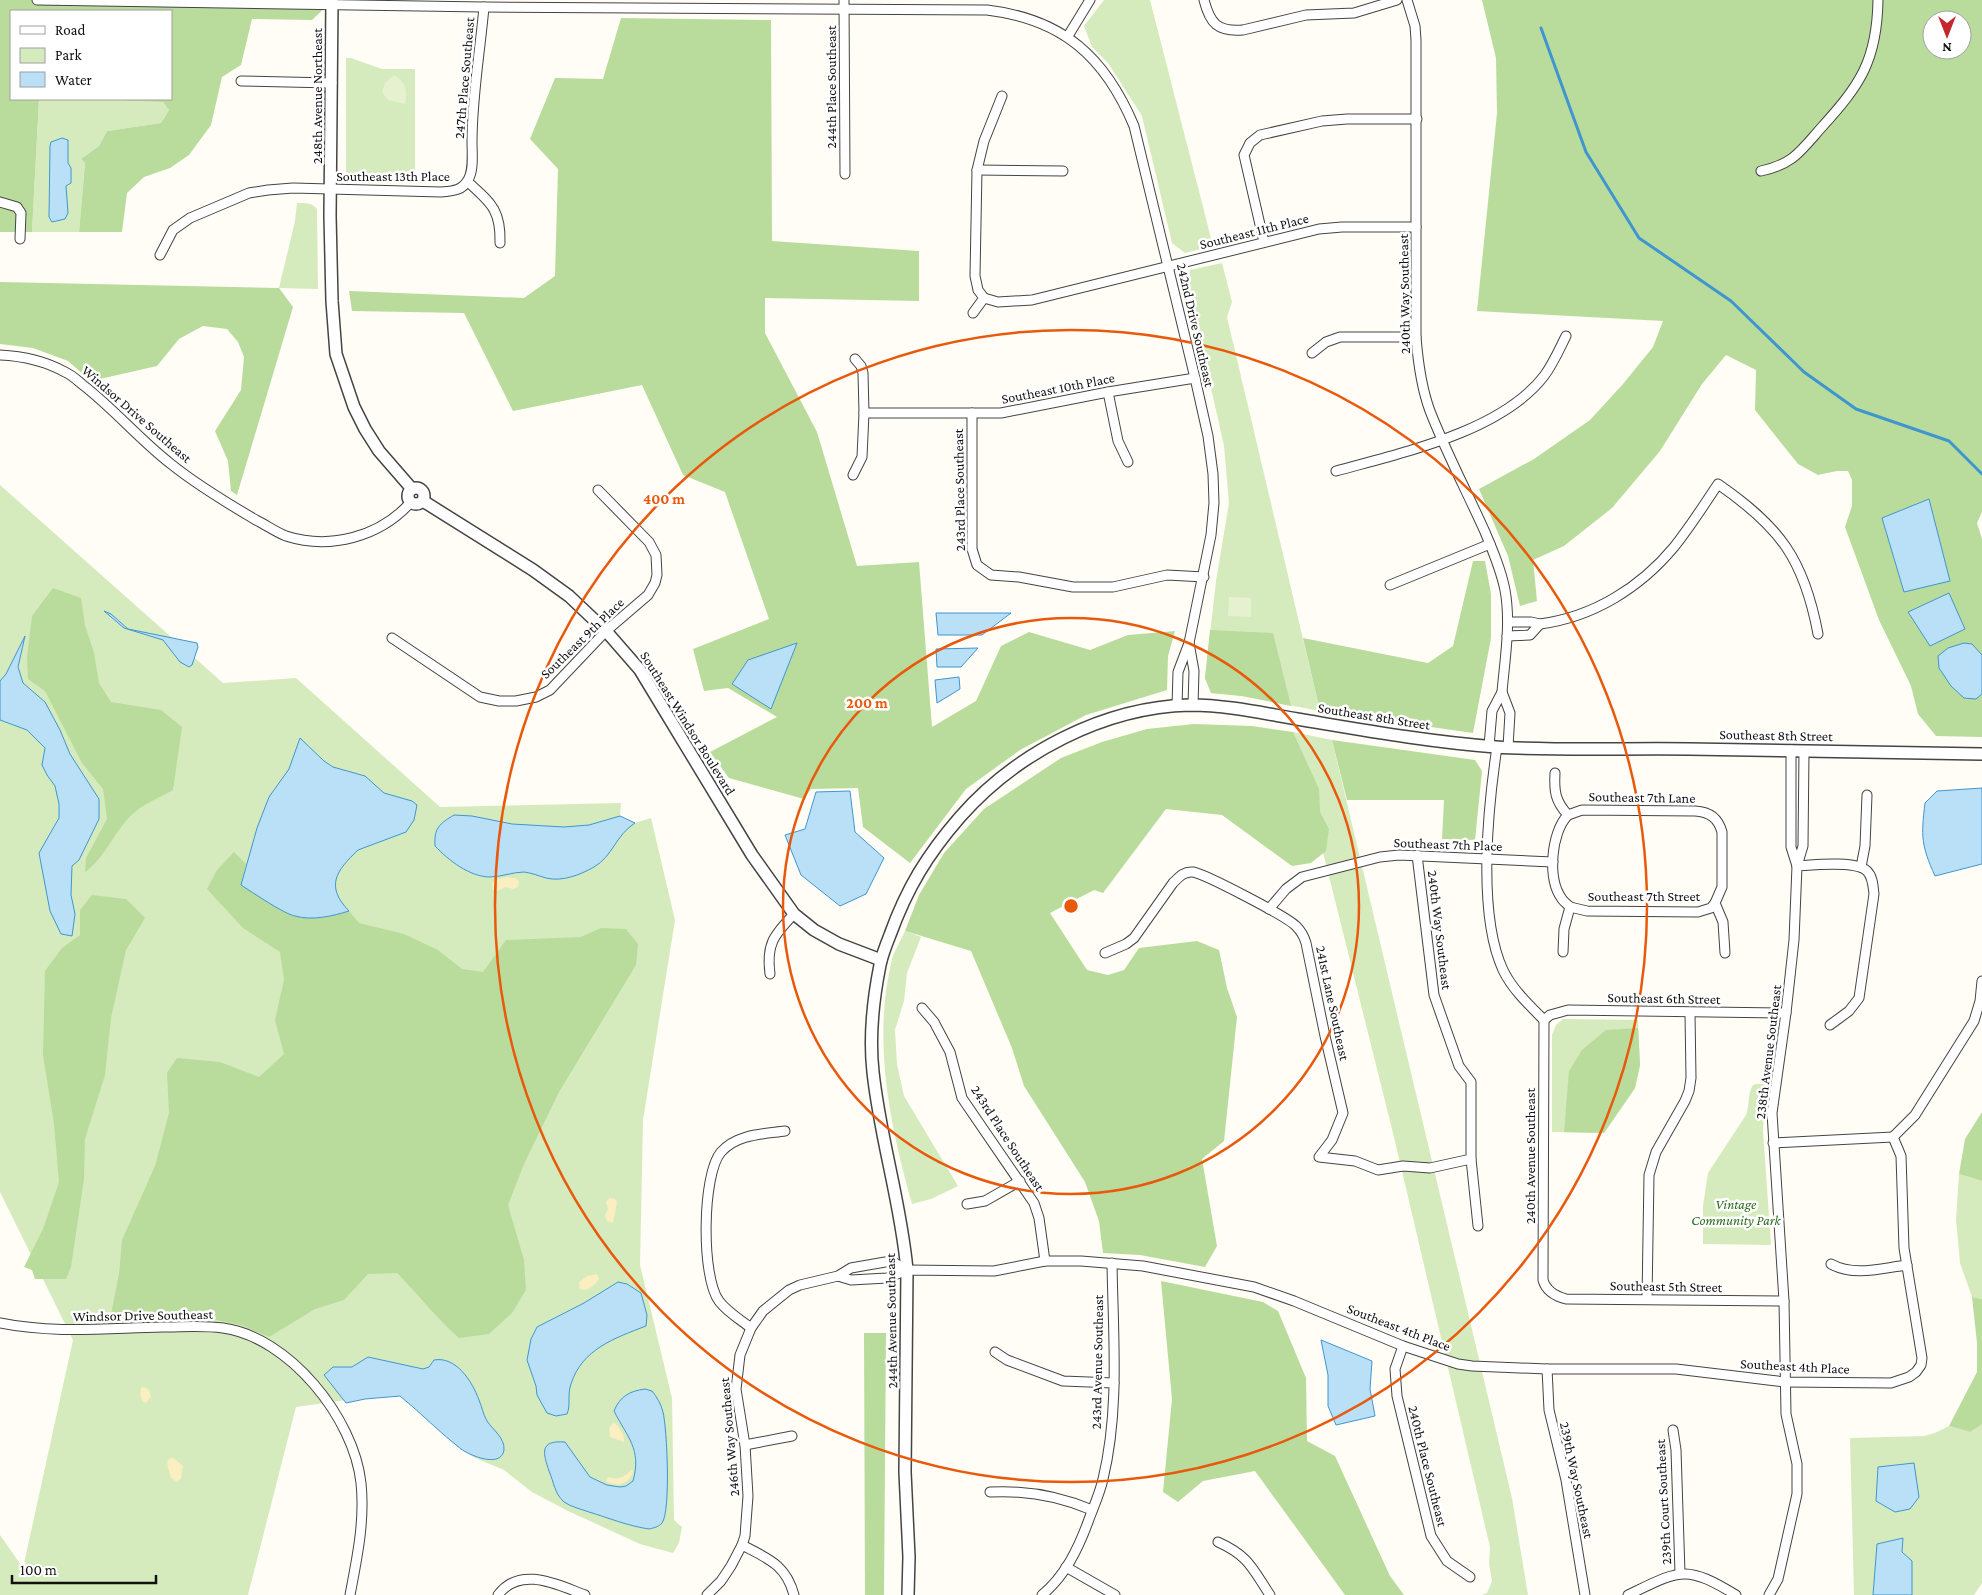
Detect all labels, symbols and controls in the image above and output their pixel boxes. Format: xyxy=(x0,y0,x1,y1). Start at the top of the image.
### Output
legend xyxy=(10,10,172,100)
north arrow xyxy=(1922,10,1972,60)
street label: 247th Place Southeast xyxy=(451,16,477,140)
text: Road xyxy=(55,22,86,38)
street label: 244th Place Southeast xyxy=(823,25,839,149)
street label: 248th Avenue Northeast xyxy=(309,28,325,164)
text: N xyxy=(1942,40,1952,56)
text: Park xyxy=(55,47,82,63)
text: Water xyxy=(55,72,92,88)
street label: Southeast 13th Place xyxy=(336,168,450,184)
street label: Southeast 11th Place xyxy=(1198,210,1310,252)
street label: 240th Way Southeast xyxy=(1395,233,1413,354)
street label: 242nd Drive Southeast xyxy=(1174,261,1218,389)
street label: Windsor Drive Southeast xyxy=(79,362,195,466)
street label: Southeast 10th Place xyxy=(1000,369,1116,407)
street label: 243rd Place Southeast xyxy=(950,428,968,551)
text: 400 m xyxy=(643,491,685,507)
street label: Southeast 9th Place xyxy=(537,594,627,682)
street label: Southeast Windsor Boulevard xyxy=(637,648,739,798)
text: 200 m xyxy=(846,695,888,711)
street label: Southeast 8th Street xyxy=(1317,699,1432,733)
street label: Southeast 8th Street xyxy=(1719,726,1833,744)
street label: Southeast 7th Lane xyxy=(1588,788,1696,806)
street label: Southeast 7th Place xyxy=(1393,834,1503,854)
street label: 240th Way Southeast xyxy=(1425,869,1455,991)
street label: Southeast 7th Street xyxy=(1588,888,1701,904)
centre of rings xyxy=(1062,897,1080,915)
street label: 241st Lane Southeast xyxy=(1313,944,1353,1062)
street label: 238th Avenue Southeast xyxy=(1752,984,1784,1120)
street label: Southeast 6th Street xyxy=(1607,989,1721,1007)
street label: 243rd Place Southeast xyxy=(968,1082,1048,1194)
street label: 240th Avenue Southeast xyxy=(1522,1088,1538,1224)
park label: Vintage Community Park xyxy=(1691,1196,1782,1228)
street label: 244th Avenue Southeast xyxy=(882,1253,900,1389)
street label: Southeast 5th Street xyxy=(1610,1277,1723,1295)
street label: 243rd Avenue Southeast xyxy=(1088,1294,1106,1429)
street label: Southeast 4th Place xyxy=(1345,1300,1453,1354)
street label: Windsor Drive Southeast xyxy=(73,1306,214,1324)
street label: Southeast 4th Place xyxy=(1740,1355,1850,1377)
street label: 246th Way Southeast xyxy=(716,1377,742,1497)
street label: 240th Place Southeast xyxy=(1405,1404,1451,1528)
street label: 239th Way Southeast xyxy=(1557,1420,1597,1540)
street label: 239th Court Southeast xyxy=(1652,1438,1674,1565)
scale bar xyxy=(12,1552,156,1584)
text: 100 m xyxy=(20,1562,57,1578)

